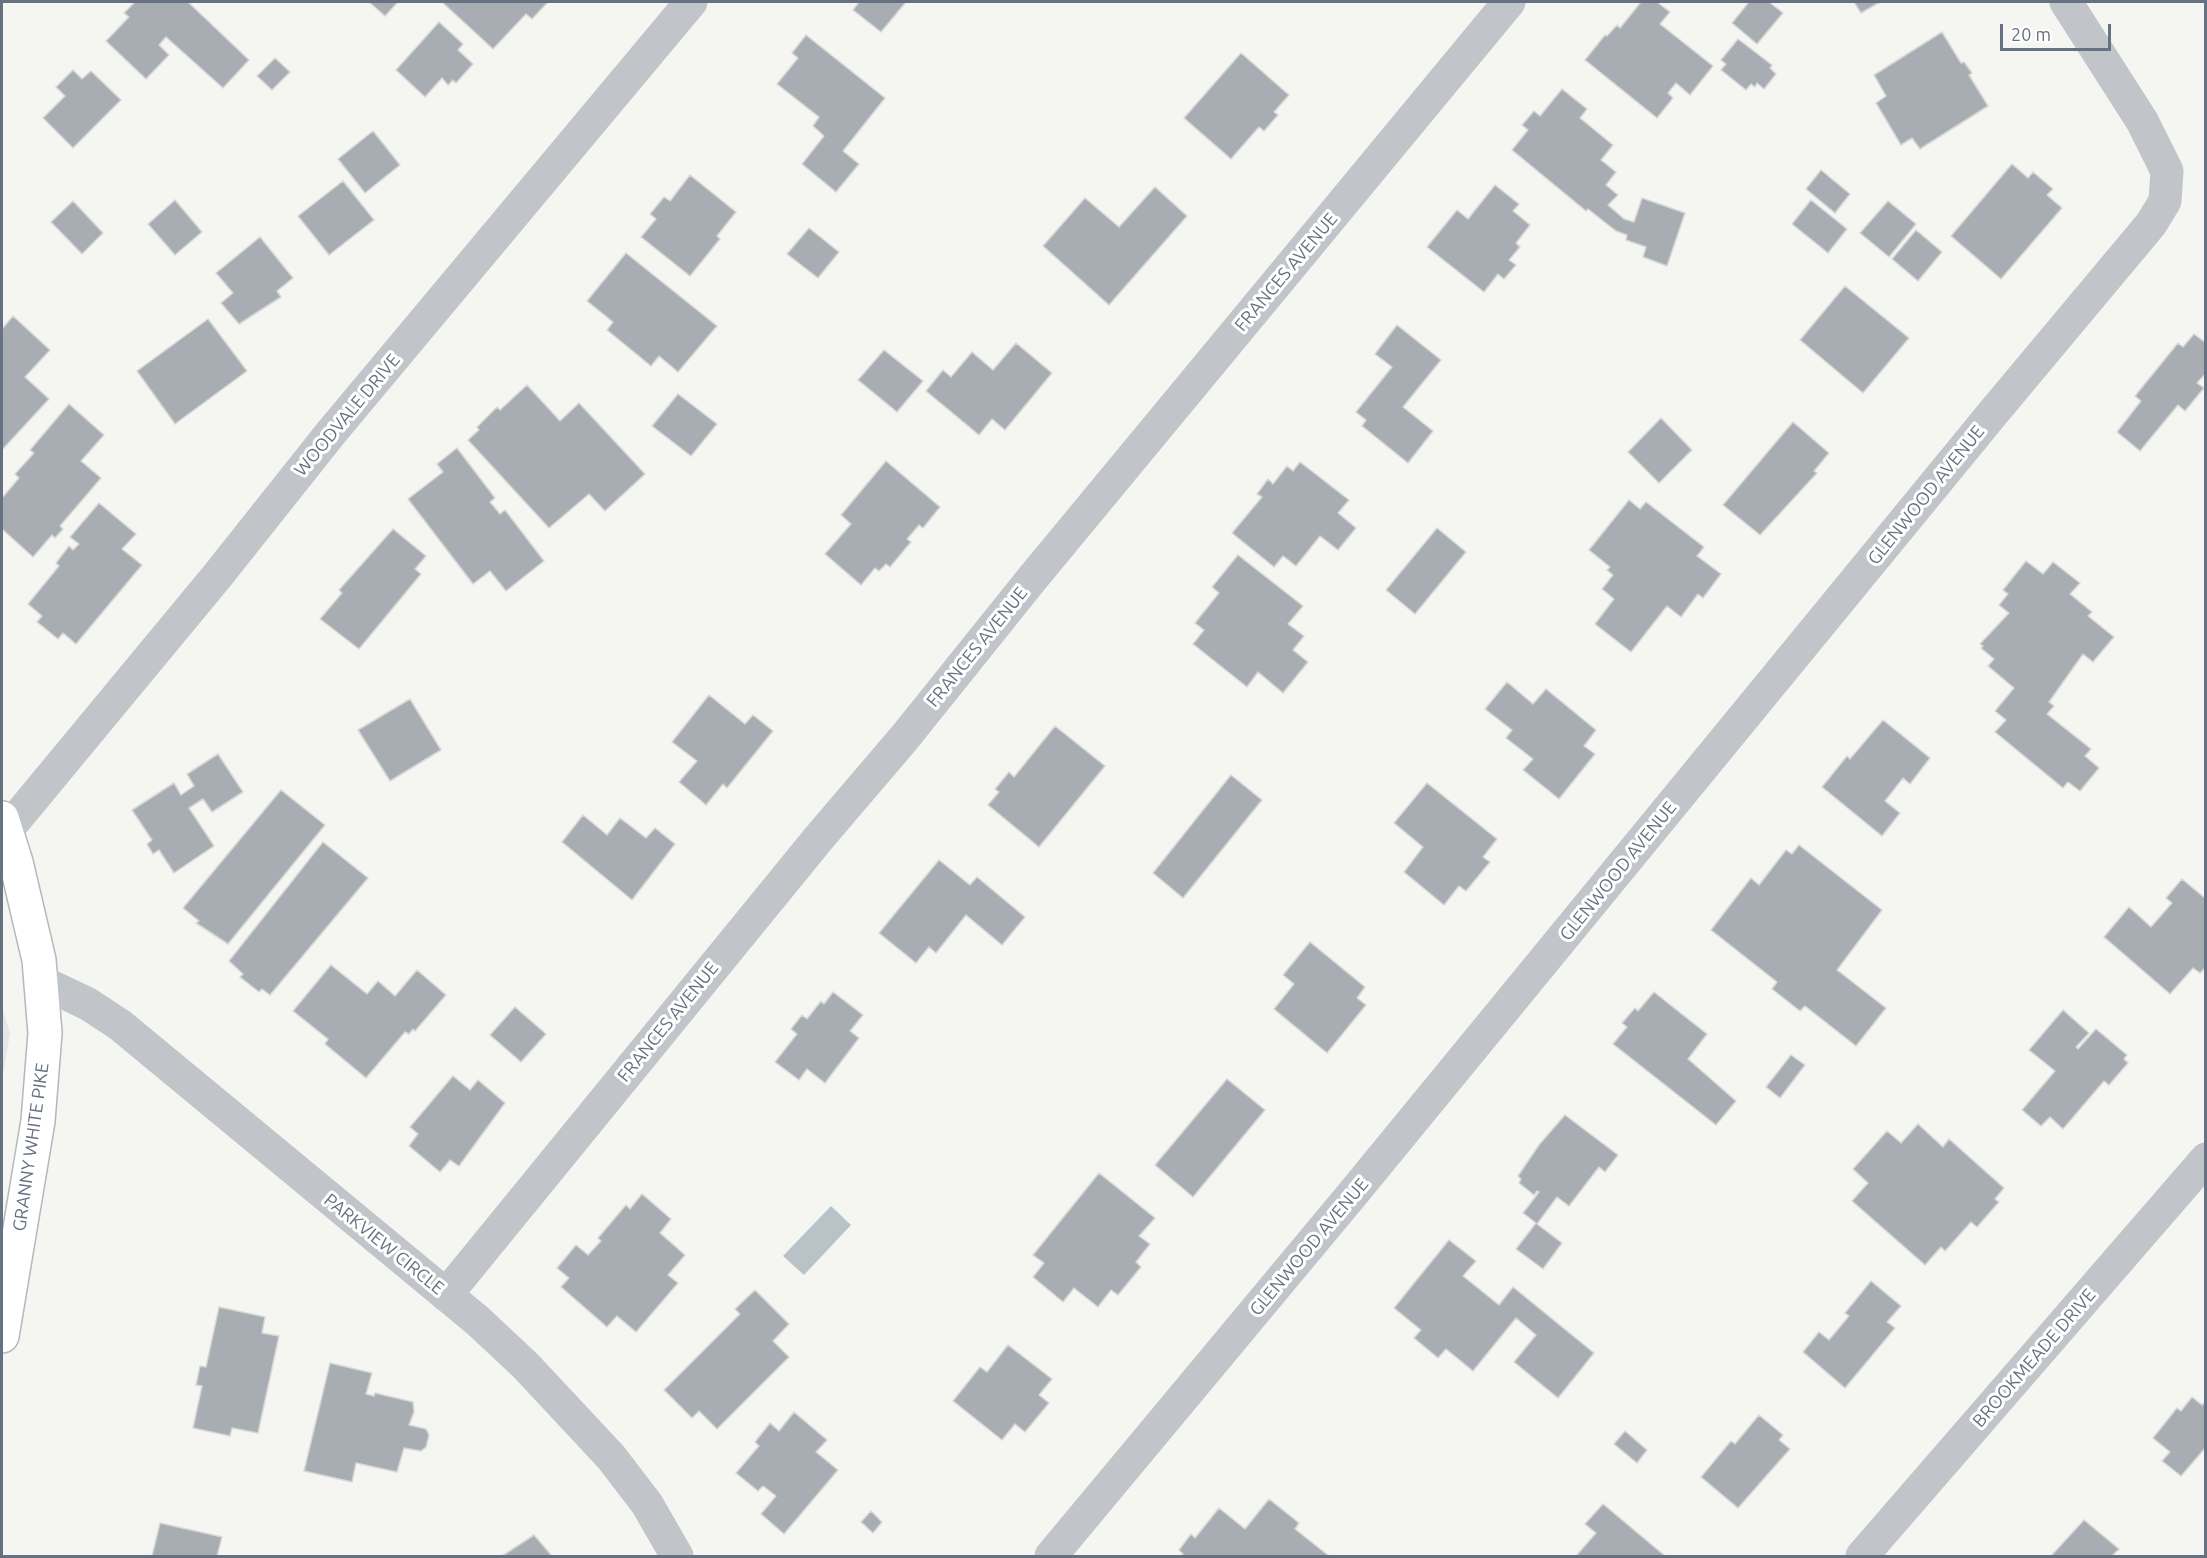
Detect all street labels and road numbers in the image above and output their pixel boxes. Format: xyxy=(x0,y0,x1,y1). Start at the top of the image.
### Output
street label: FRANCES AVENUE xyxy=(1230,208,1342,336)
street label: WOODVALE DRIVE xyxy=(290,350,404,480)
street label: GLENWOOD AVENUE xyxy=(1863,421,1989,569)
street label: FRANCES AVENUE xyxy=(922,583,1032,711)
street label: GLENWOOD AVENUE xyxy=(1555,797,1681,945)
street label: FRANCES AVENUE xyxy=(613,958,723,1086)
street label: GRANNY WHITE PIKE xyxy=(8,1061,54,1233)
street label: GLENWOOD AVENUE xyxy=(1245,1174,1373,1320)
street label: PARKVIEW CIRCLE xyxy=(320,1189,448,1299)
street label: BROOKMEADE DRIVE xyxy=(1968,1284,2100,1432)

